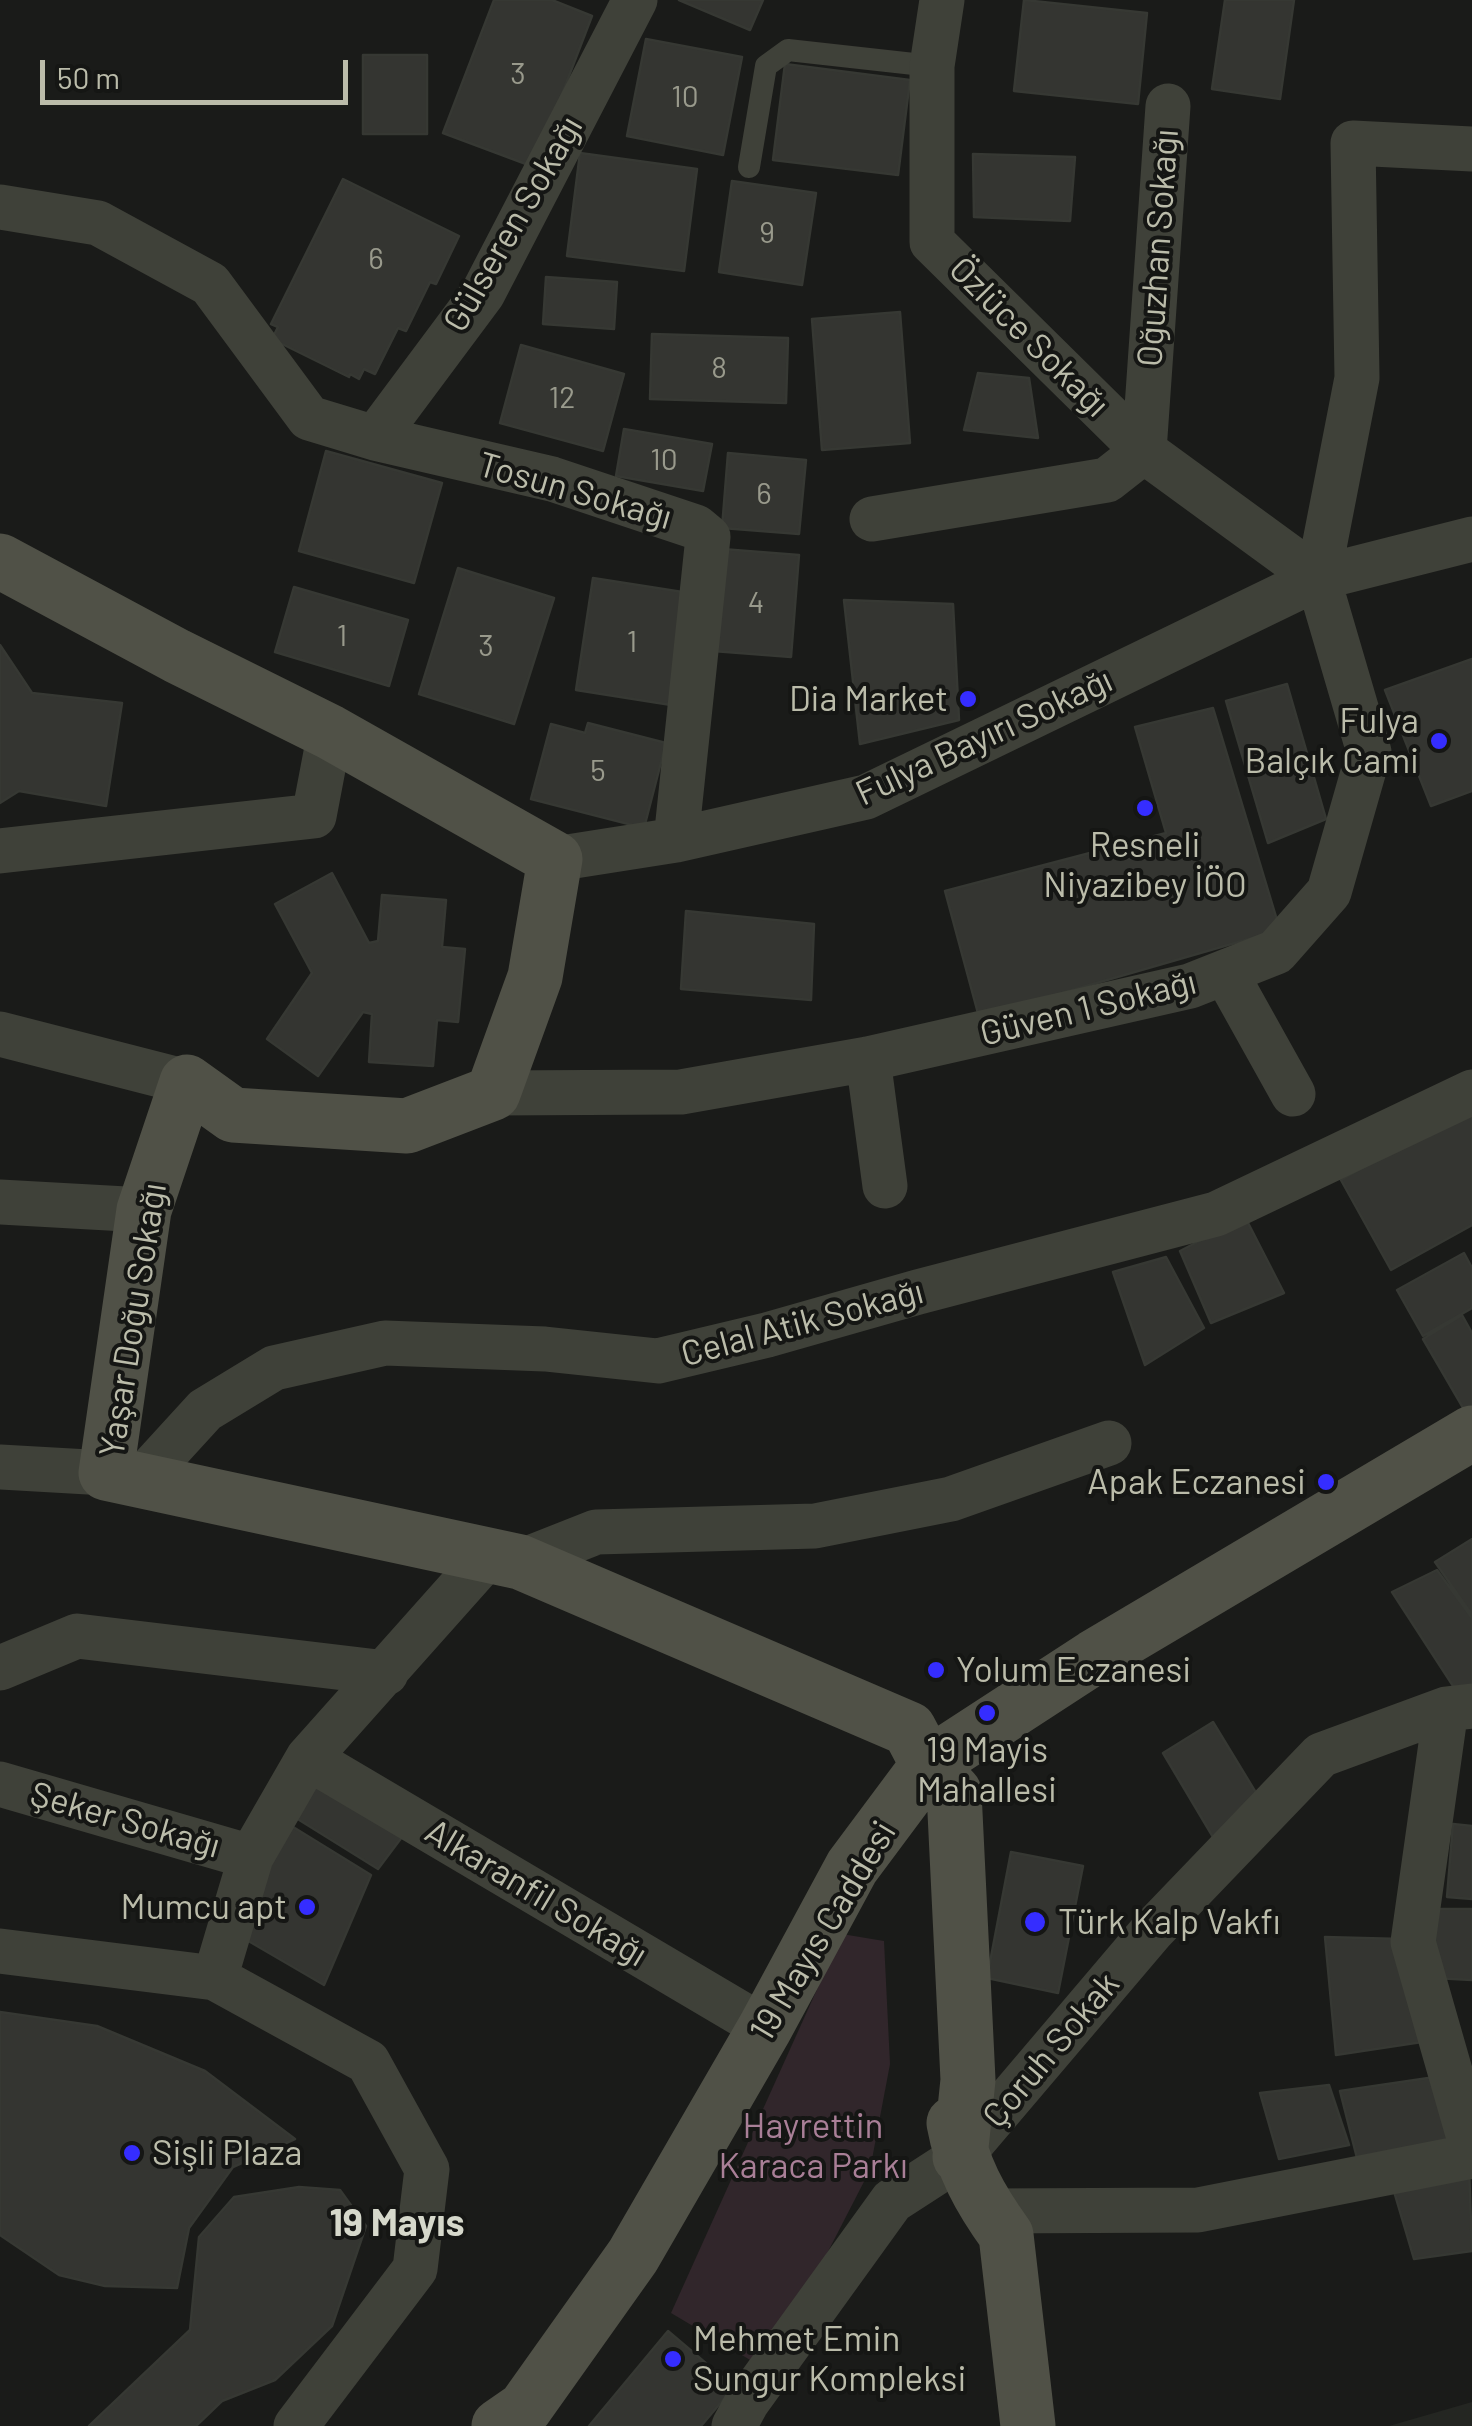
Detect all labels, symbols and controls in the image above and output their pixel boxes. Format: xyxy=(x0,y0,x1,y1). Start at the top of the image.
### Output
scale bar xyxy=(45,40,352,102)
house number: 3 xyxy=(510,56,526,92)
text: 50 m xyxy=(57,59,120,95)
house number: 10 xyxy=(671,79,699,115)
street label: Gülseren Sokağı xyxy=(434,109,592,339)
street label: Oğuzhan Sokağı xyxy=(1129,128,1187,368)
house number: 9 xyxy=(759,215,775,251)
house number: 6 xyxy=(368,241,384,277)
street label: Özlüce Sokağı xyxy=(940,248,1118,426)
house number: 8 xyxy=(711,350,727,386)
house number: 12 xyxy=(549,380,575,416)
house number: 10 xyxy=(650,442,678,478)
street label: Tosun Sokağı xyxy=(474,443,676,539)
house number: 6 xyxy=(756,476,772,512)
house number: 4 xyxy=(748,585,764,621)
house number: 1 xyxy=(337,618,347,654)
house number: 1 xyxy=(627,624,637,660)
house number: 3 xyxy=(478,628,494,664)
street label: Fulya Bayırı Sokağı xyxy=(849,659,1119,815)
place label: Dia Market xyxy=(789,678,948,720)
marker: Dia Market xyxy=(957,688,979,710)
place label: Fulya Balçık Cami xyxy=(1244,700,1419,782)
marker: Fulya Balçık Cami xyxy=(1428,730,1450,752)
house number: 5 xyxy=(590,753,606,789)
marker: Resneli Niyazibey İÖO xyxy=(1134,797,1156,819)
place label: Resneli Niyazibey İÖO xyxy=(1043,824,1247,906)
street label: Güven 1 Sokağı xyxy=(976,961,1200,1055)
street label: Yaşar Doğu Sokağı xyxy=(91,1180,175,1460)
street label: Celal Atik Sokağı xyxy=(676,1271,928,1375)
place label: Apak Eczanesi xyxy=(1087,1461,1306,1503)
marker: Apak Eczanesi xyxy=(1315,1471,1337,1493)
place label: Yolum Eczanesi xyxy=(956,1649,1191,1691)
marker: Yolum Eczanesi xyxy=(925,1659,947,1681)
marker: 19 Mayis Mahallesi xyxy=(976,1702,998,1724)
place label: 19 Mayis Mahallesi xyxy=(917,1729,1057,1811)
street label: Şeker Sokağı xyxy=(25,1773,225,1867)
street label: Alkaranfil Sokağı xyxy=(418,1810,654,1976)
street label: 19 Mayıs Caddesi xyxy=(741,1814,905,2048)
place label: Mumcu apt xyxy=(121,1886,287,1928)
marker: Mumcu apt xyxy=(296,1896,318,1918)
place label: Türk Kalp Vakfı xyxy=(1058,1901,1280,1943)
marker: Türk Kalp Vakfı xyxy=(1022,1909,1048,1935)
street label: Çoruh Sokak xyxy=(974,1964,1128,2136)
park label: Hayrettin Karaca Parkı xyxy=(718,2105,908,2187)
place label: Sişli Plaza xyxy=(152,2132,302,2174)
marker: Sişli Plaza xyxy=(121,2142,143,2164)
district label: 19 Mayıs xyxy=(329,2200,465,2246)
place label: Mehmet Emin Sungur Kompleksi xyxy=(693,2318,966,2400)
marker: Mehmet Emin Sungur Kompleksi xyxy=(662,2348,684,2370)

